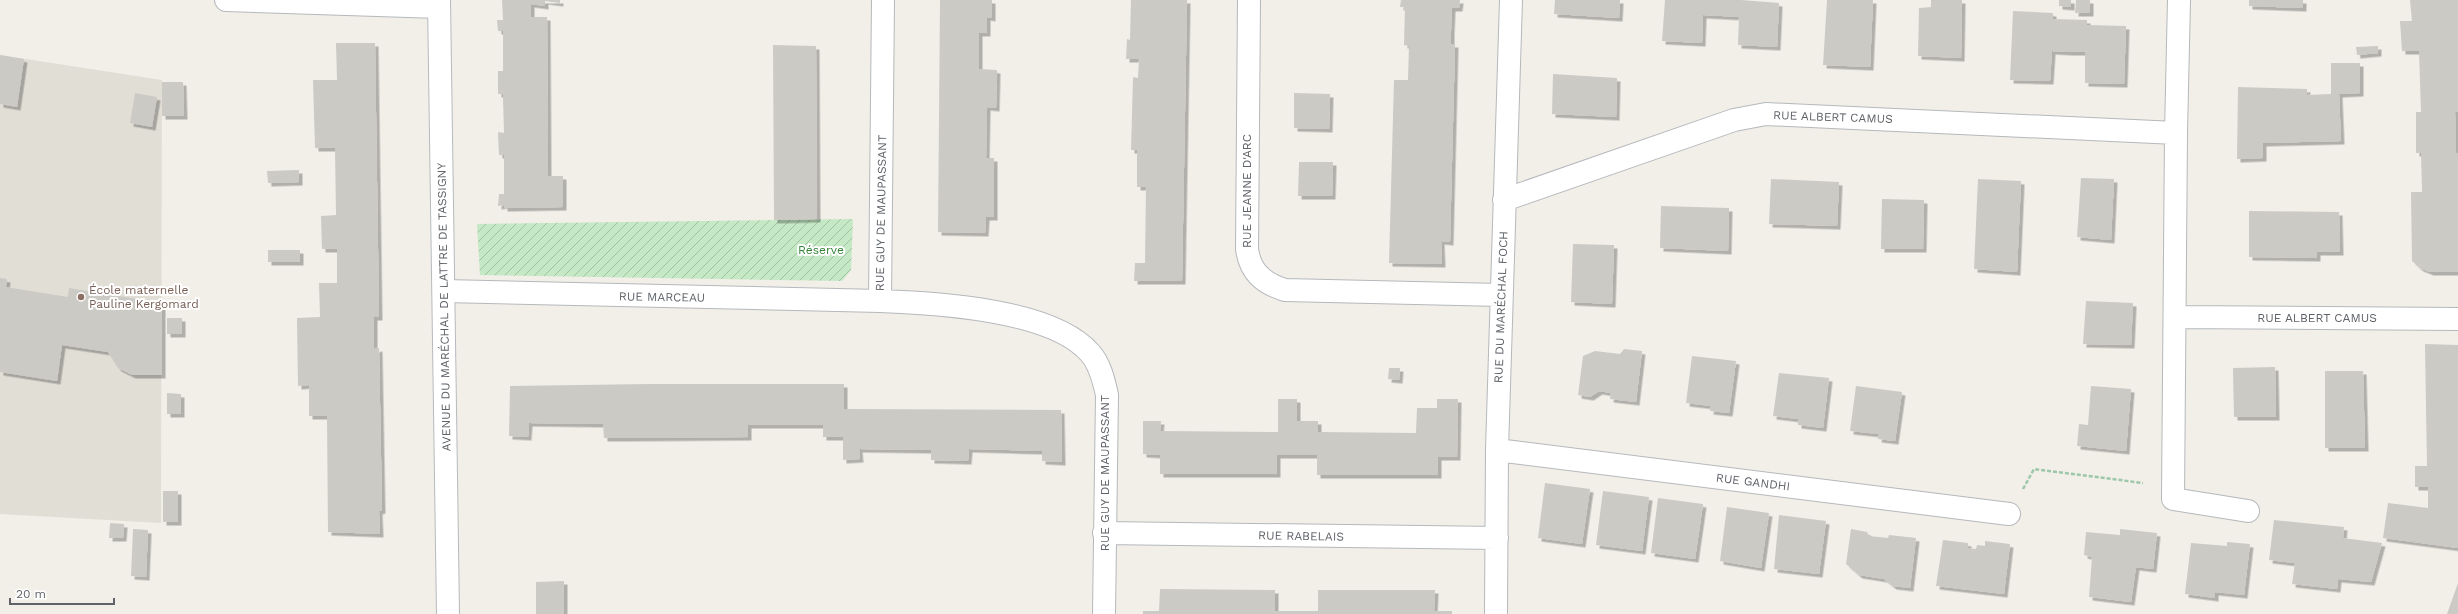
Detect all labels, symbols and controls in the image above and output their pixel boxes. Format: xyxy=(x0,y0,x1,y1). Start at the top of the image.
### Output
street label: RUE ALBERT CAMUS xyxy=(1773,108,1893,126)
street label: RUE JEANNE D'ARC xyxy=(1240,134,1254,248)
street label: RUE GUY DE MAUPASSANT xyxy=(873,135,889,291)
street label: AVENUE DU MARÉCHAL DE LATTRE DE TASSIGNY xyxy=(434,163,454,451)
street label: RUE DU MARÉCHAL FOCH xyxy=(1491,231,1511,383)
park label: Réserve xyxy=(798,243,844,257)
place label: École maternelle Pauline Kergomard xyxy=(89,283,199,311)
street label: RUE MARCEAU xyxy=(619,289,705,305)
marker: École maternelle Pauline Kergomard xyxy=(76,292,86,302)
street label: RUE ALBERT CAMUS xyxy=(2257,311,2377,325)
street label: RUE GUY DE MAUPASSANT xyxy=(1098,395,1112,551)
street label: RUE GANDHI xyxy=(1715,471,1791,493)
street label: RUE RABELAIS xyxy=(1258,528,1344,544)
scale bar xyxy=(10,580,114,606)
text: 20 m xyxy=(16,587,46,601)

